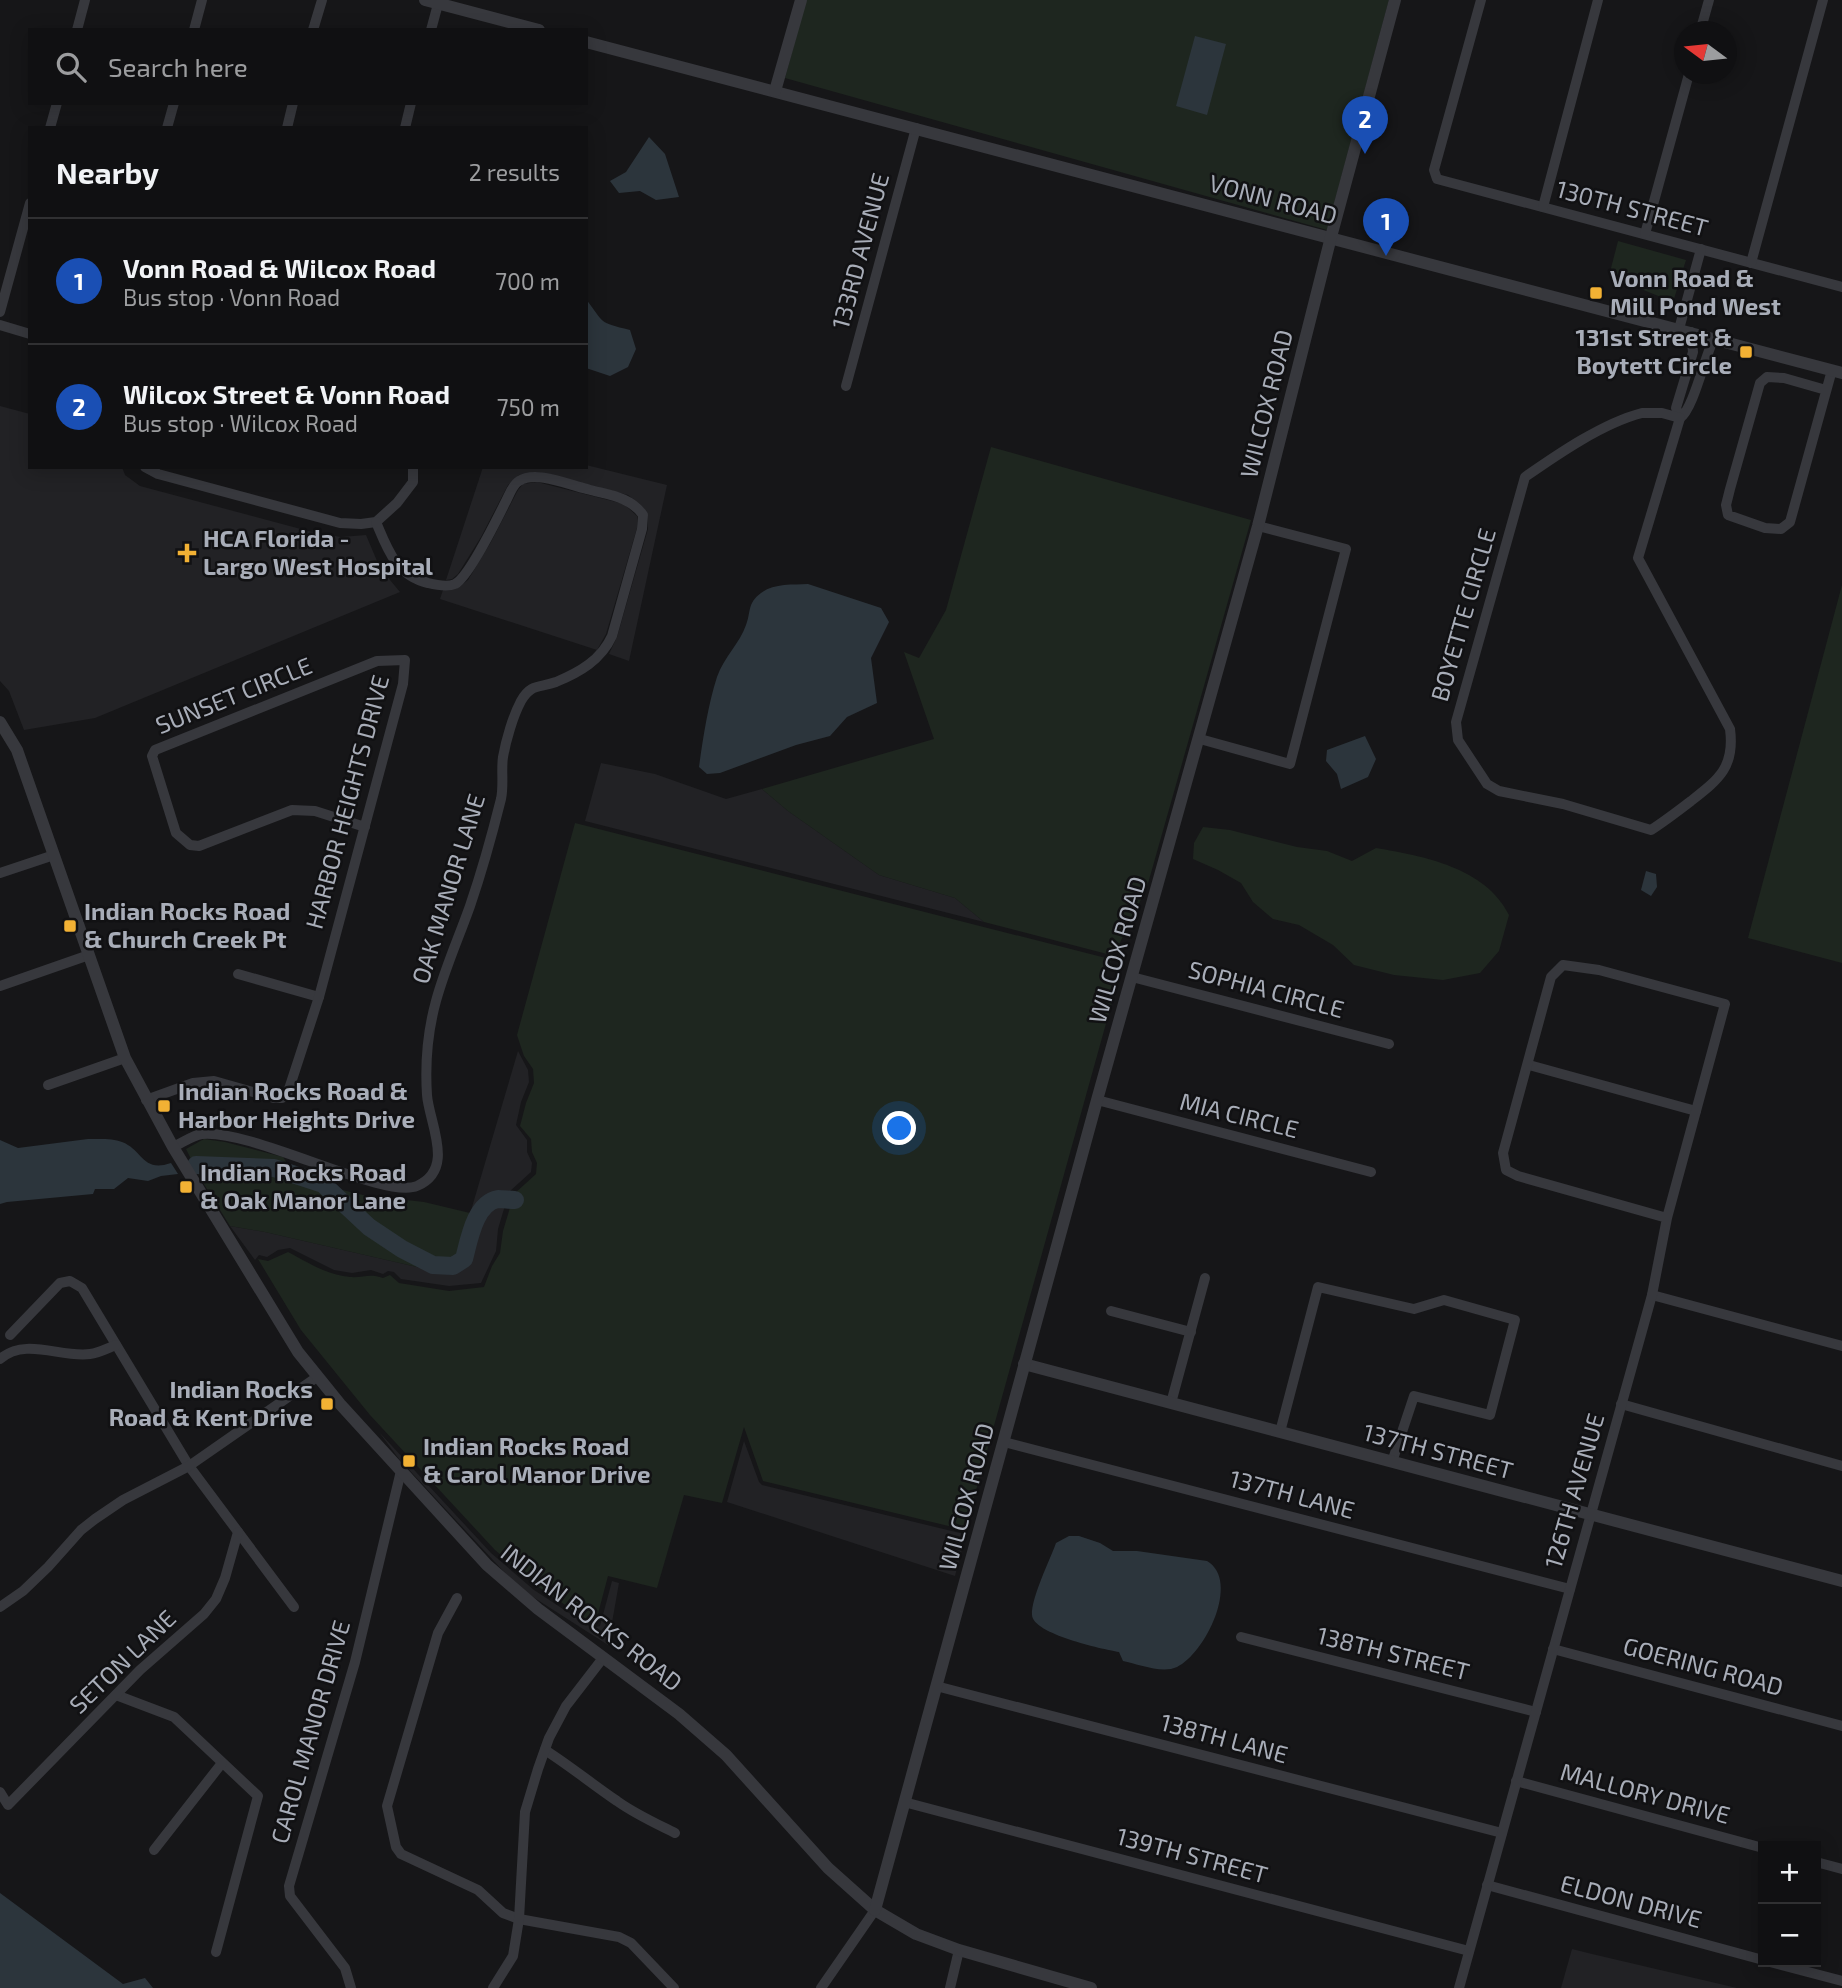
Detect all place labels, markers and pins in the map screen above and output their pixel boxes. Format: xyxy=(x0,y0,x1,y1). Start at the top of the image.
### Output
pin: 2 xyxy=(1342,96,1388,154)
pin: 1 xyxy=(1363,198,1409,256)
place label: Vonn Road & Mill Pond West xyxy=(1610,263,1781,320)
marker: Vonn Road & Mill Pond West xyxy=(1588,285,1604,301)
place label: 131st Street & Boytett Circle xyxy=(1576,322,1732,379)
marker: 131st Street & Boytett Circle xyxy=(1738,344,1754,360)
place label: HCA Florida - Largo West Hospital xyxy=(203,523,433,580)
marker: HCA Florida - Largo West Hospital xyxy=(177,543,197,563)
place label: Indian Rocks Road & Church Creek Pt xyxy=(84,896,290,953)
marker: Indian Rocks Road & Church Creek Pt xyxy=(62,918,78,934)
place label: Indian Rocks Road & Harbor Heights Drive xyxy=(178,1076,415,1133)
marker: Indian Rocks Road & Harbor Heights Drive xyxy=(156,1098,172,1114)
place label: Indian Rocks Road & Oak Manor Lane xyxy=(200,1157,406,1214)
marker: Indian Rocks Road & Oak Manor Lane xyxy=(178,1179,194,1195)
place label: Indian Rocks Road & Kent Drive xyxy=(109,1374,313,1431)
marker: Indian Rocks Road & Kent Drive xyxy=(319,1396,335,1412)
place label: Indian Rocks Road & Carol Manor Drive xyxy=(423,1431,650,1488)
marker: Indian Rocks Road & Carol Manor Drive xyxy=(401,1453,417,1469)

